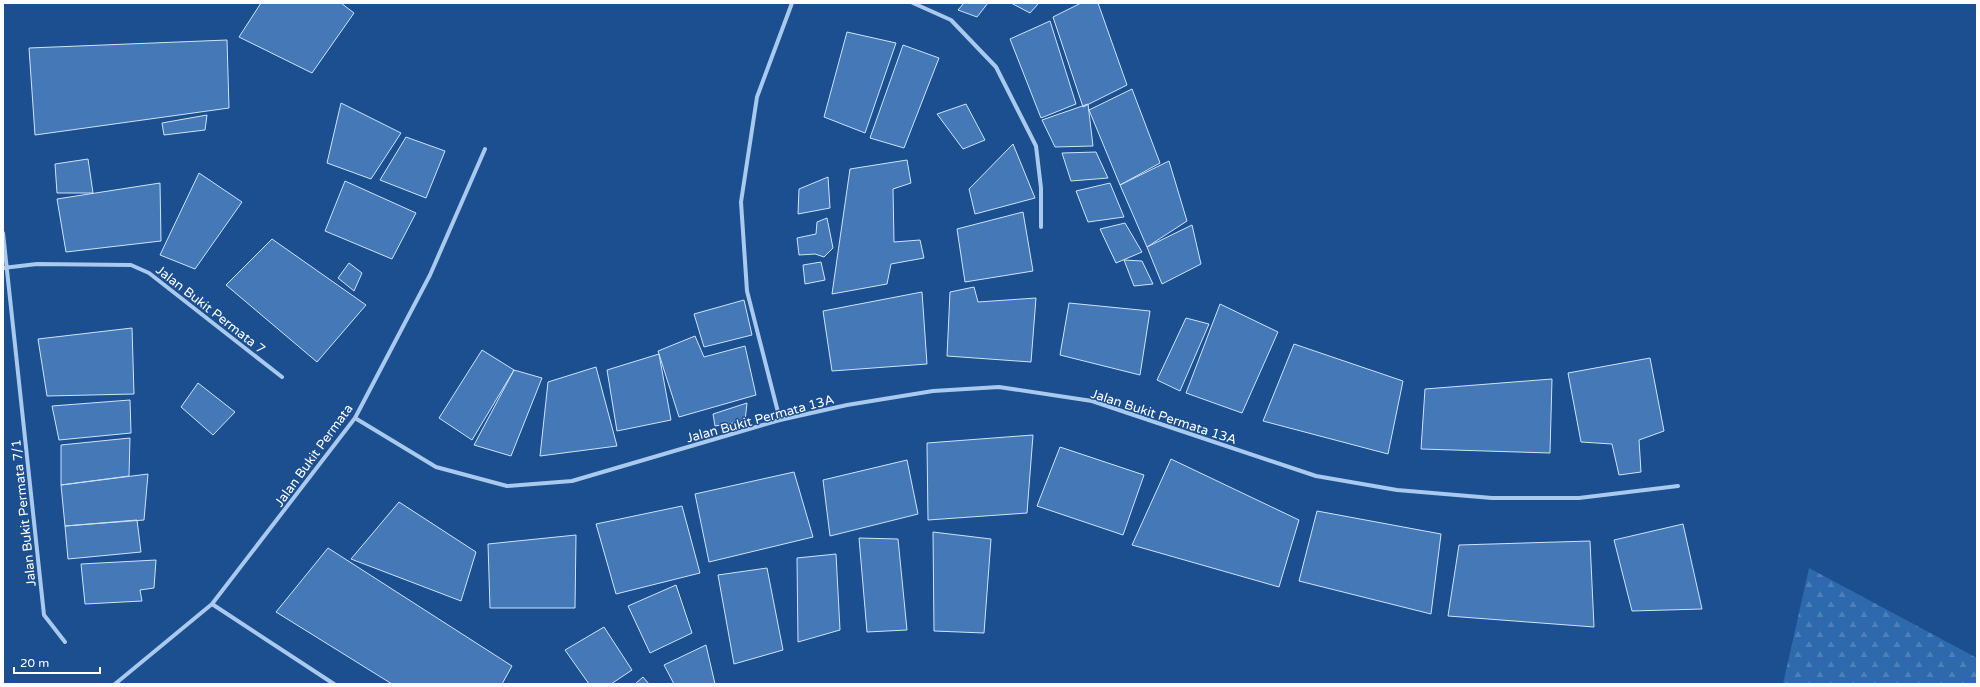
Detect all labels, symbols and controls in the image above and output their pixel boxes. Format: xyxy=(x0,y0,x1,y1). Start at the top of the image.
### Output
street label: Jalan Bukit Permata 7 xyxy=(152,262,268,357)
street label: Jalan Bukit Permata 13A xyxy=(1089,386,1239,448)
street label: Jalan Bukit Permata 13A xyxy=(685,391,836,446)
street label: Jalan Bukit Permata xyxy=(271,401,356,510)
street label: Jalan Bukit Permata 7/1 xyxy=(8,438,40,587)
scale bar xyxy=(14,649,100,675)
text: 20 m xyxy=(20,656,49,670)

